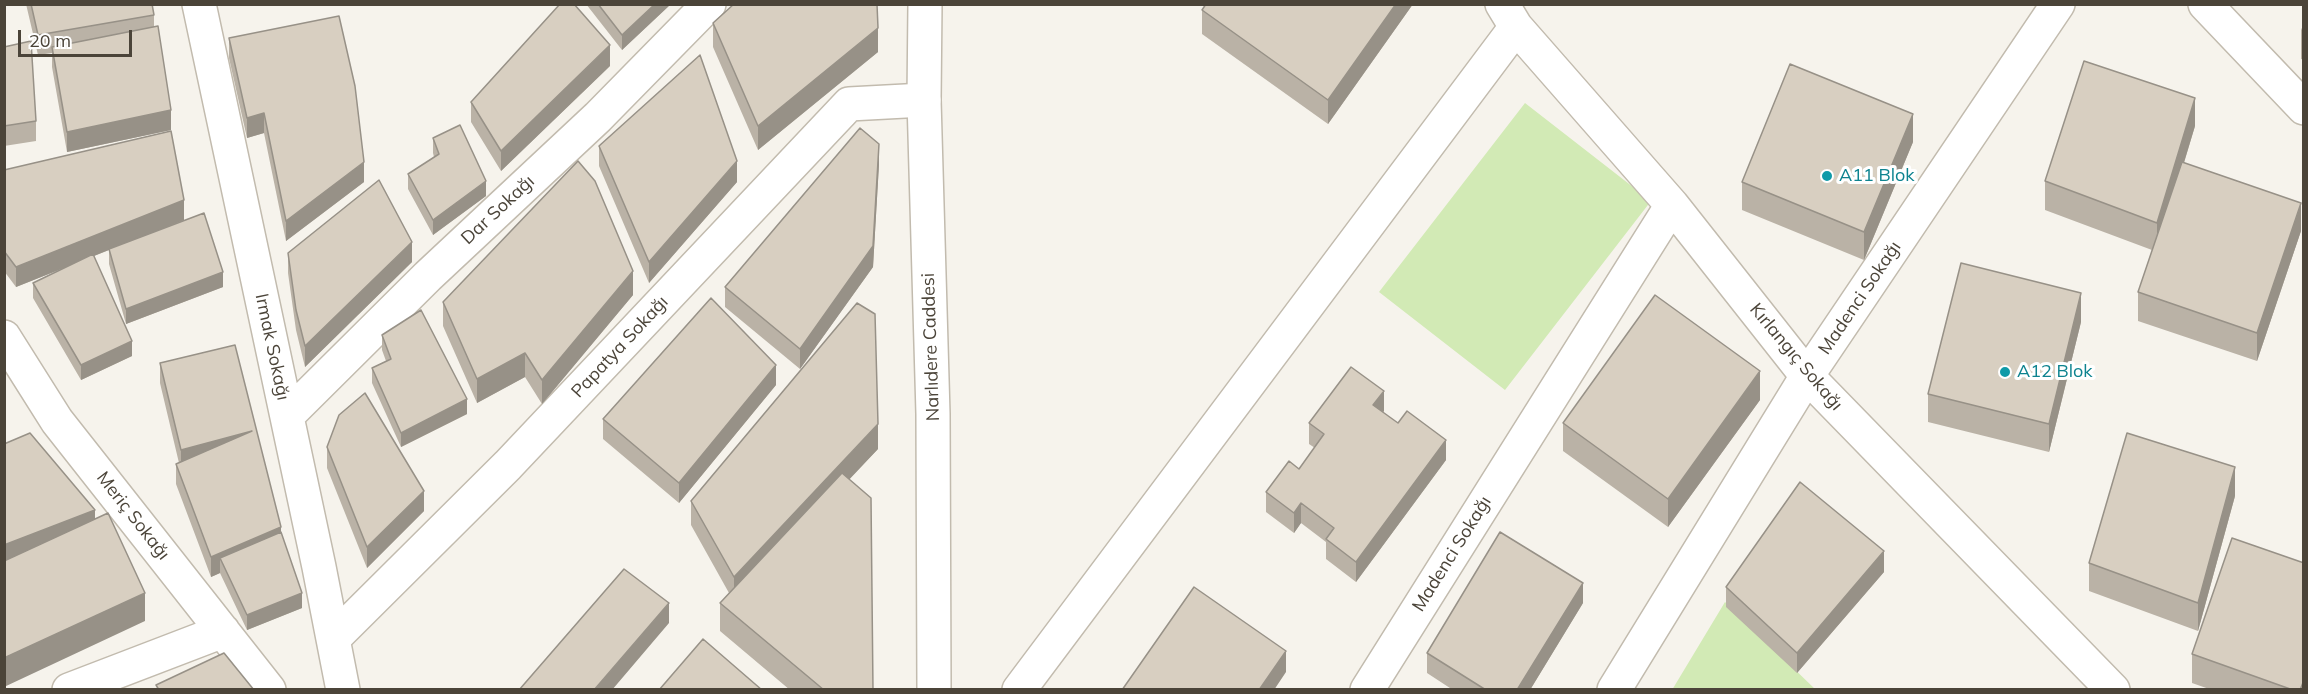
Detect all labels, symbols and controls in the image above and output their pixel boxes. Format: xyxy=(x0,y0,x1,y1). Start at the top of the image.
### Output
scale bar xyxy=(21,18,135,56)
text: 20 m xyxy=(29,29,71,52)
place label: A11 Blok xyxy=(1839,165,1915,187)
marker: A11 Blok xyxy=(1820,169,1834,183)
street label: Dar Sokağı xyxy=(457,171,539,249)
street label: Madenci Sokağı xyxy=(1814,237,1906,359)
street label: Narlıdere Caddesi xyxy=(918,273,944,421)
street label: Irmak Sokağı xyxy=(250,292,294,402)
street label: Papatya Sokağı xyxy=(567,292,673,402)
street label: Kırlangıç Sokağı xyxy=(1745,299,1847,415)
place label: A12 Blok xyxy=(2017,361,2093,383)
marker: A12 Blok xyxy=(1998,365,2012,379)
street label: Meriç Sokağı xyxy=(92,467,174,565)
street label: Madenci Sokağı xyxy=(1408,492,1496,616)

